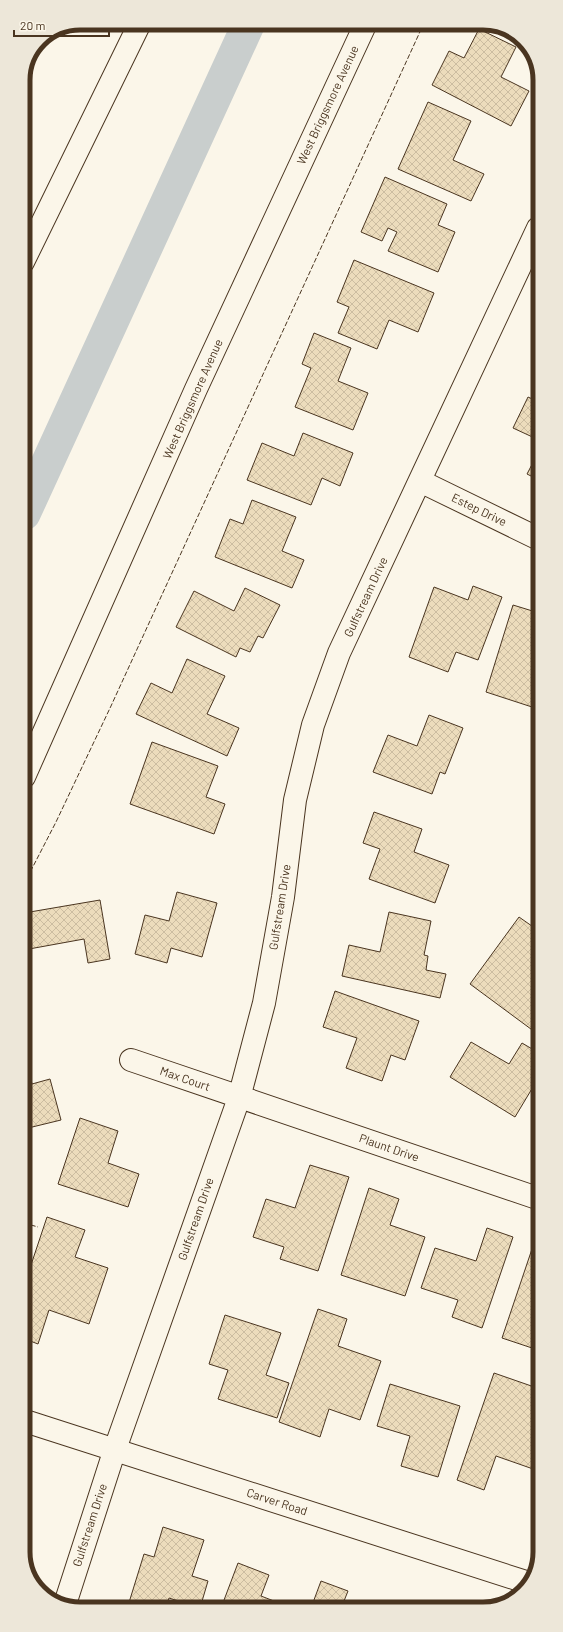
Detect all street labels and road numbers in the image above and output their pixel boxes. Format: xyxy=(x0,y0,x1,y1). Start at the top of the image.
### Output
street label: West Briggsmore Avenue xyxy=(293,43,361,166)
street label: West Briggsmore Avenue xyxy=(159,336,225,461)
street label: Estep Drive xyxy=(450,490,509,528)
street label: Gulfstream Drive xyxy=(340,554,390,639)
street label: Gulfstream Drive xyxy=(265,863,293,951)
street label: Max Court xyxy=(158,1063,212,1093)
street label: Plaunt Drive xyxy=(358,1130,421,1164)
street label: Gulfstream Drive xyxy=(174,1175,216,1262)
street label: Gulfstream Drive xyxy=(69,1481,109,1568)
street label: Carver Road xyxy=(245,1485,310,1517)

